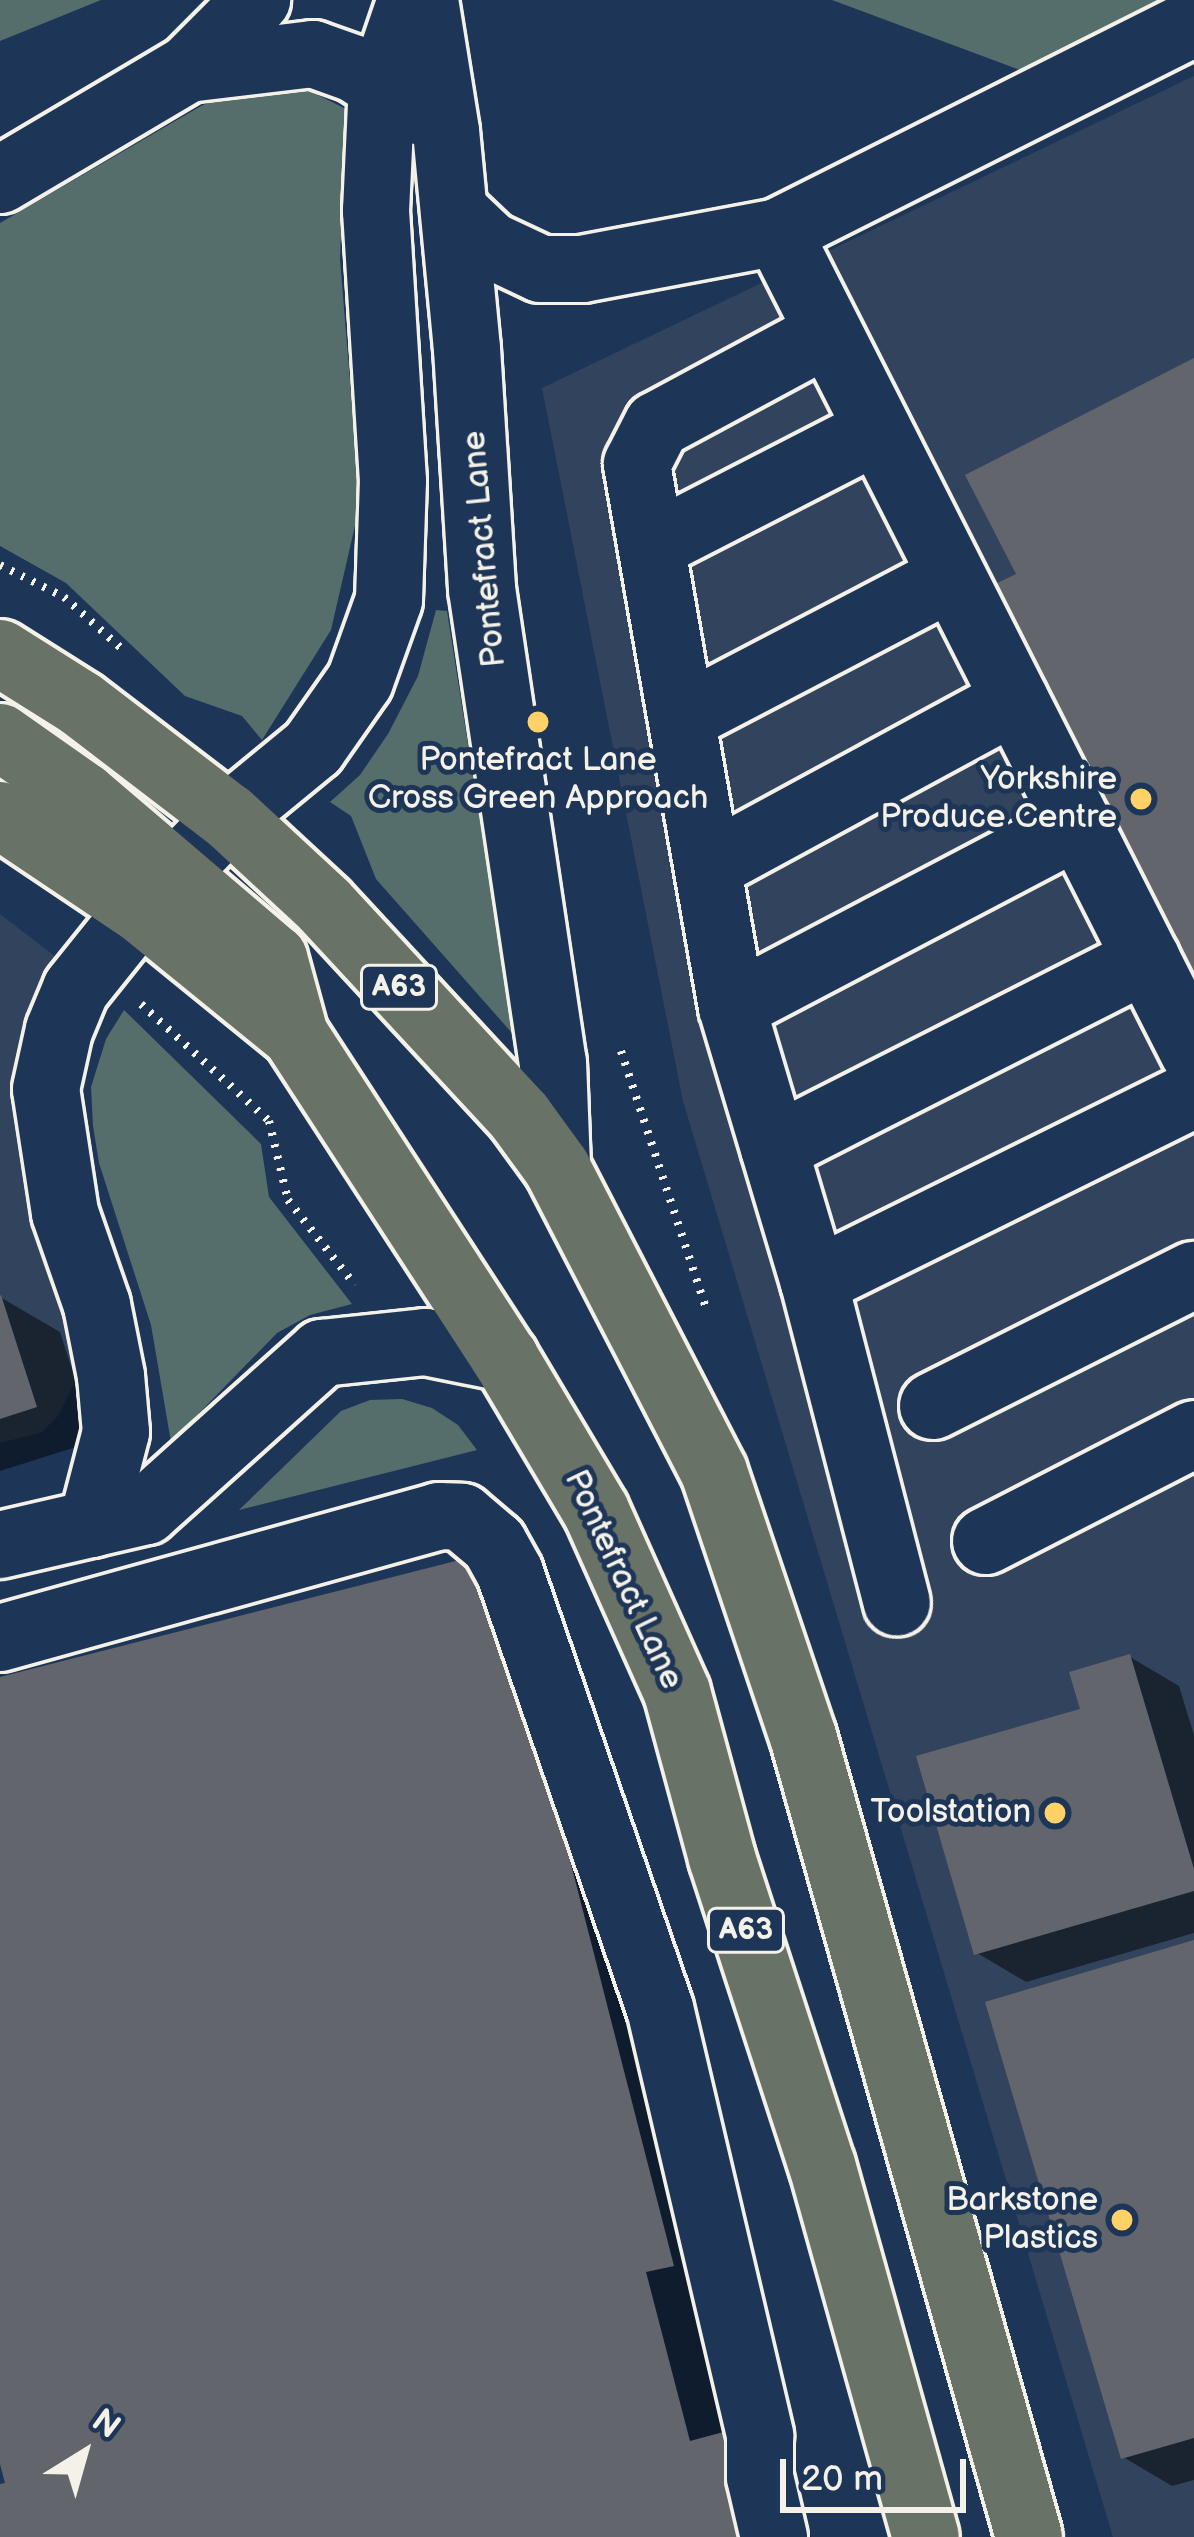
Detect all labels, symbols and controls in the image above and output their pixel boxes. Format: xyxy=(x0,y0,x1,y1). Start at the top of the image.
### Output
street label: Pontefract Lane xyxy=(455,429,515,669)
marker: Pontefract Lane Cross Green Approach xyxy=(525,709,551,735)
place label: Pontefract Lane Cross Green Approach xyxy=(368,741,708,819)
place label: Yorkshire Produce Centre xyxy=(880,760,1117,838)
marker: Yorkshire Produce Centre xyxy=(1128,786,1154,812)
road number: A63 xyxy=(357,963,441,1011)
street label: Pontefract Lane xyxy=(555,1464,691,1696)
place label: Toolstation xyxy=(870,1793,1031,1833)
marker: Toolstation xyxy=(1042,1800,1068,1826)
road number: A63 xyxy=(704,1906,788,1954)
place label: Barkstone Plastics xyxy=(946,2181,1098,2259)
marker: Barkstone Plastics xyxy=(1109,2207,1135,2233)
north arrow xyxy=(24,2393,144,2513)
text: N xyxy=(84,2401,128,2448)
scale bar xyxy=(786,2435,972,2509)
text: 20 m xyxy=(801,2458,883,2501)

